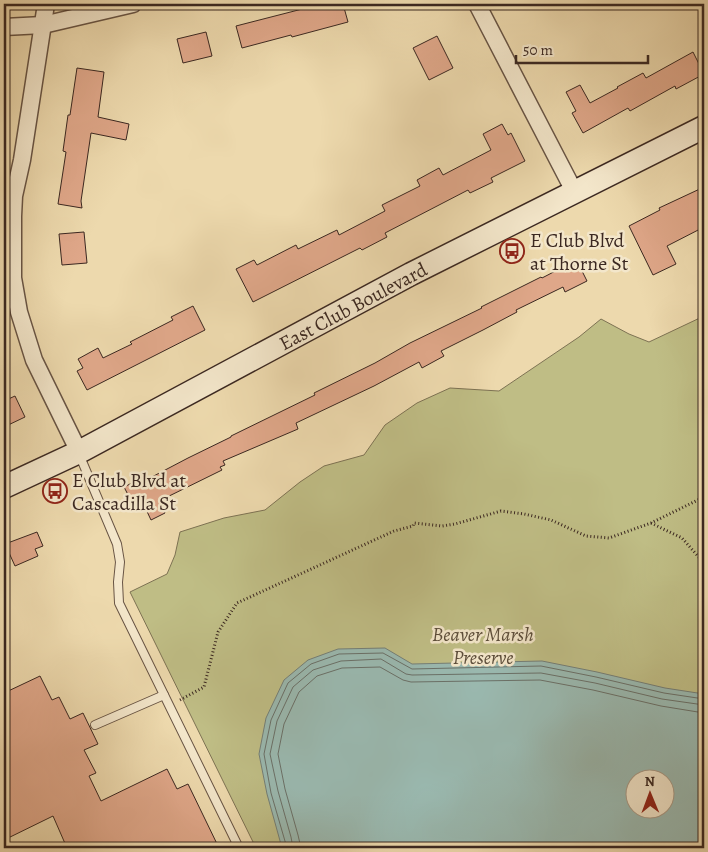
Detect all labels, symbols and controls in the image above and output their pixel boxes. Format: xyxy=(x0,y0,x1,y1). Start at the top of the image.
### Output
scale bar xyxy=(516,32,648,64)
text: 50 m xyxy=(523,40,553,60)
place label: E Club Blvd at Thorne St xyxy=(530,227,629,277)
bus stop icon: E Club Blvd at Thorne St xyxy=(499,238,525,264)
street label: East Club Boulevard xyxy=(274,256,432,357)
place label: E Club Blvd at Cascadilla St xyxy=(72,467,187,517)
bus stop icon: E Club Blvd at Cascadilla St xyxy=(42,478,68,504)
park label: Beaver Marsh Preserve xyxy=(432,621,534,671)
north arrow xyxy=(626,770,676,820)
text: N xyxy=(645,772,655,791)

